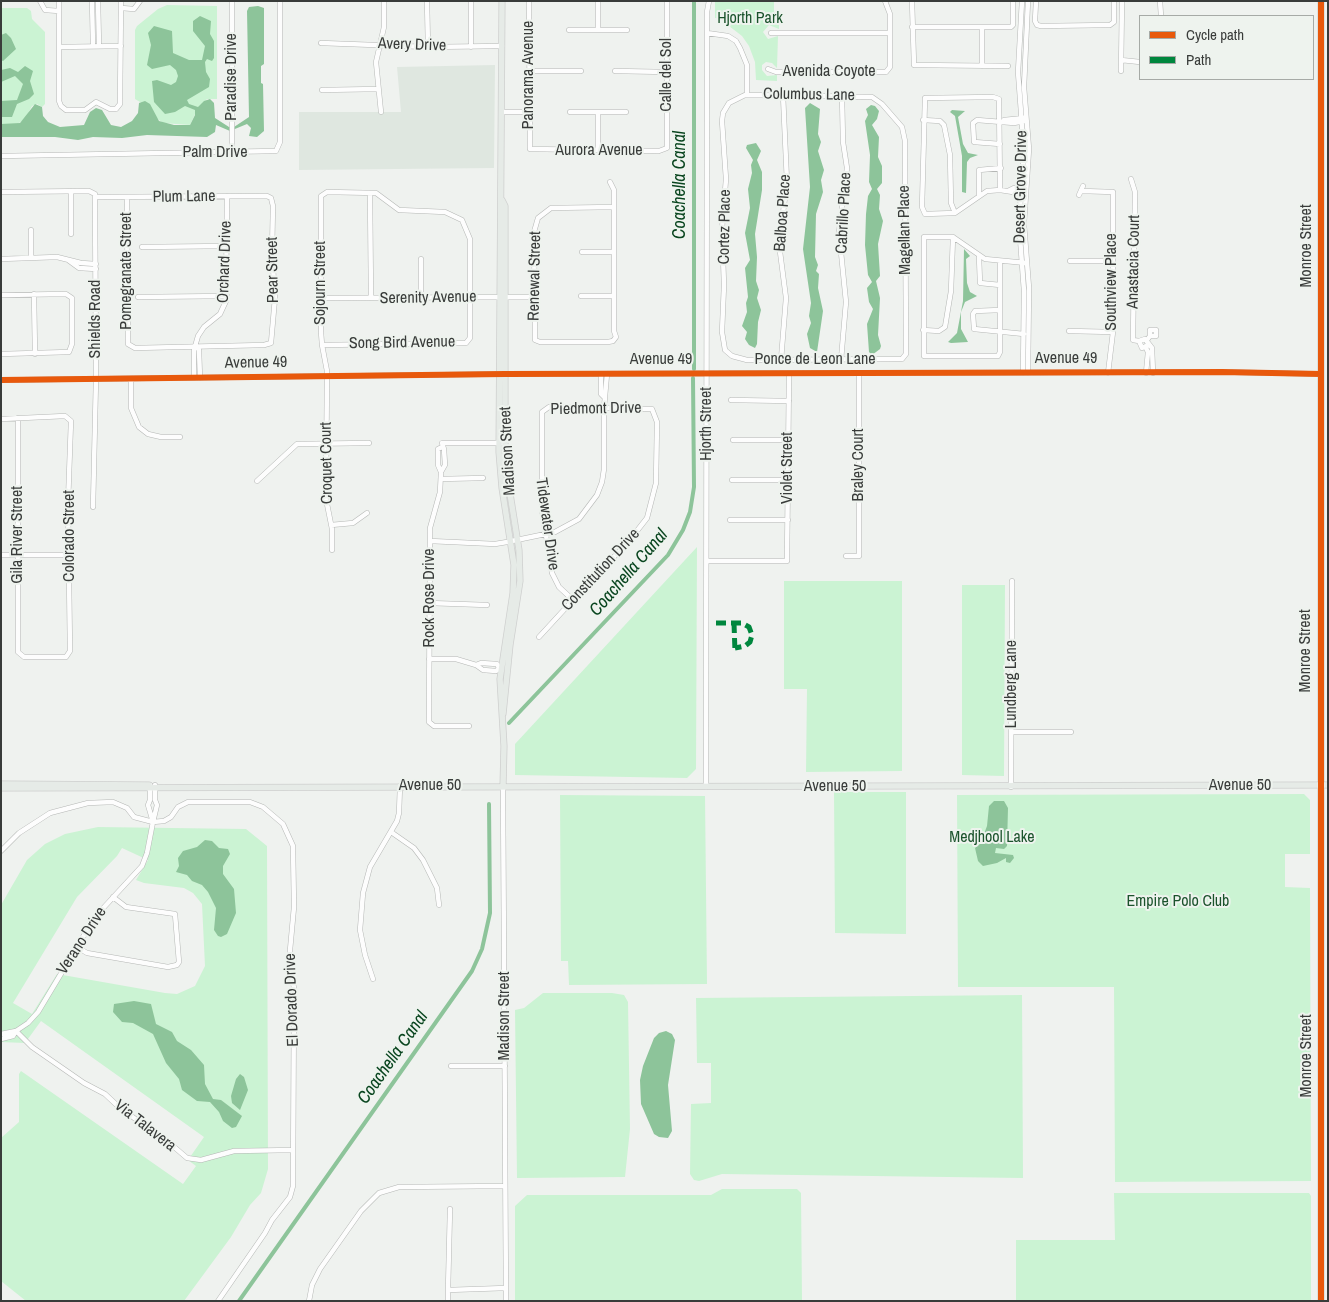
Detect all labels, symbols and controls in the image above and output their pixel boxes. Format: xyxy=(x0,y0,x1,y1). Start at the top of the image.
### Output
park label: Hjorth Park xyxy=(717,9,783,29)
legend xyxy=(1139,15,1314,80)
street label: Panorama Avenue xyxy=(519,21,539,129)
text: Cycle path xyxy=(1186,24,1244,45)
street label: Paradise Drive xyxy=(222,33,242,121)
street label: Avery Drive xyxy=(378,34,446,56)
street label: Calle del Sol xyxy=(657,38,677,112)
text: Path xyxy=(1186,49,1211,70)
street label: Avenida Coyote xyxy=(782,62,876,82)
street label: Columbus Lane xyxy=(763,85,855,105)
street label: Desert Grove Drive xyxy=(1010,130,1032,244)
water label: Coachella Canal xyxy=(669,131,691,239)
street label: Aurora Avenue xyxy=(555,141,643,161)
street label: Palm Drive xyxy=(183,143,247,163)
street label: Cabrillo Place xyxy=(832,172,856,254)
street label: Balboa Place xyxy=(771,174,795,252)
street label: Magellan Place xyxy=(895,185,915,275)
street label: Plum Lane xyxy=(152,187,216,207)
street label: Cortez Place xyxy=(715,189,735,265)
street label: Monroe Street xyxy=(1297,204,1317,288)
street label: Pomegranate Street xyxy=(117,212,137,330)
street label: Anastacia Court xyxy=(1124,215,1144,309)
street label: Orchard Drive xyxy=(214,220,236,304)
street label: Renewal Street xyxy=(525,231,545,321)
street label: Southview Place xyxy=(1102,233,1122,331)
street label: Pear Street xyxy=(263,237,283,303)
street label: Sojourn Street xyxy=(311,241,331,325)
street label: Shields Road xyxy=(86,280,106,358)
street label: Serenity Avenue xyxy=(379,288,477,308)
street label: Song Bird Avenue xyxy=(349,332,455,354)
street label: Avenue 49 xyxy=(1035,349,1097,369)
street label: Avenue 49 xyxy=(630,350,692,370)
street label: Ponce de Leon Lane xyxy=(754,350,876,370)
street label: Avenue 49 xyxy=(225,353,287,373)
street label: Hjorth Street xyxy=(697,387,717,461)
street label: Piedmont Drive xyxy=(550,399,642,419)
street label: Madison Street xyxy=(496,406,520,496)
street label: Croquet Court xyxy=(317,422,337,504)
street label: Braley Court xyxy=(849,429,869,501)
street label: Violet Street xyxy=(778,432,798,504)
street label: Tidewater Drive xyxy=(531,477,563,571)
street label: Gila River Street xyxy=(8,486,28,584)
street label: Colorado Street xyxy=(60,490,80,582)
street label: Constitution Drive xyxy=(558,525,644,615)
water label: Coachella Canal xyxy=(585,525,673,621)
street label: Rock Rose Drive xyxy=(420,548,440,648)
street label: Monroe Street xyxy=(1296,609,1316,693)
street label: Lundberg Lane xyxy=(1002,640,1022,728)
street label: Avenue 50 xyxy=(399,776,461,796)
street label: Avenue 50 xyxy=(1209,776,1271,796)
street label: Avenue 50 xyxy=(804,777,866,797)
park label: Medjhool Lake xyxy=(949,828,1035,848)
park label: Empire Polo Club xyxy=(1127,892,1229,912)
street label: Verano Drive xyxy=(53,904,111,978)
street label: El Dorado Drive xyxy=(281,953,303,1047)
street label: Madison Street xyxy=(495,972,515,1060)
water label: Coachella Canal xyxy=(353,1007,433,1109)
street label: Monroe Street xyxy=(1297,1014,1317,1098)
street label: Via Talavera xyxy=(110,1096,180,1156)

